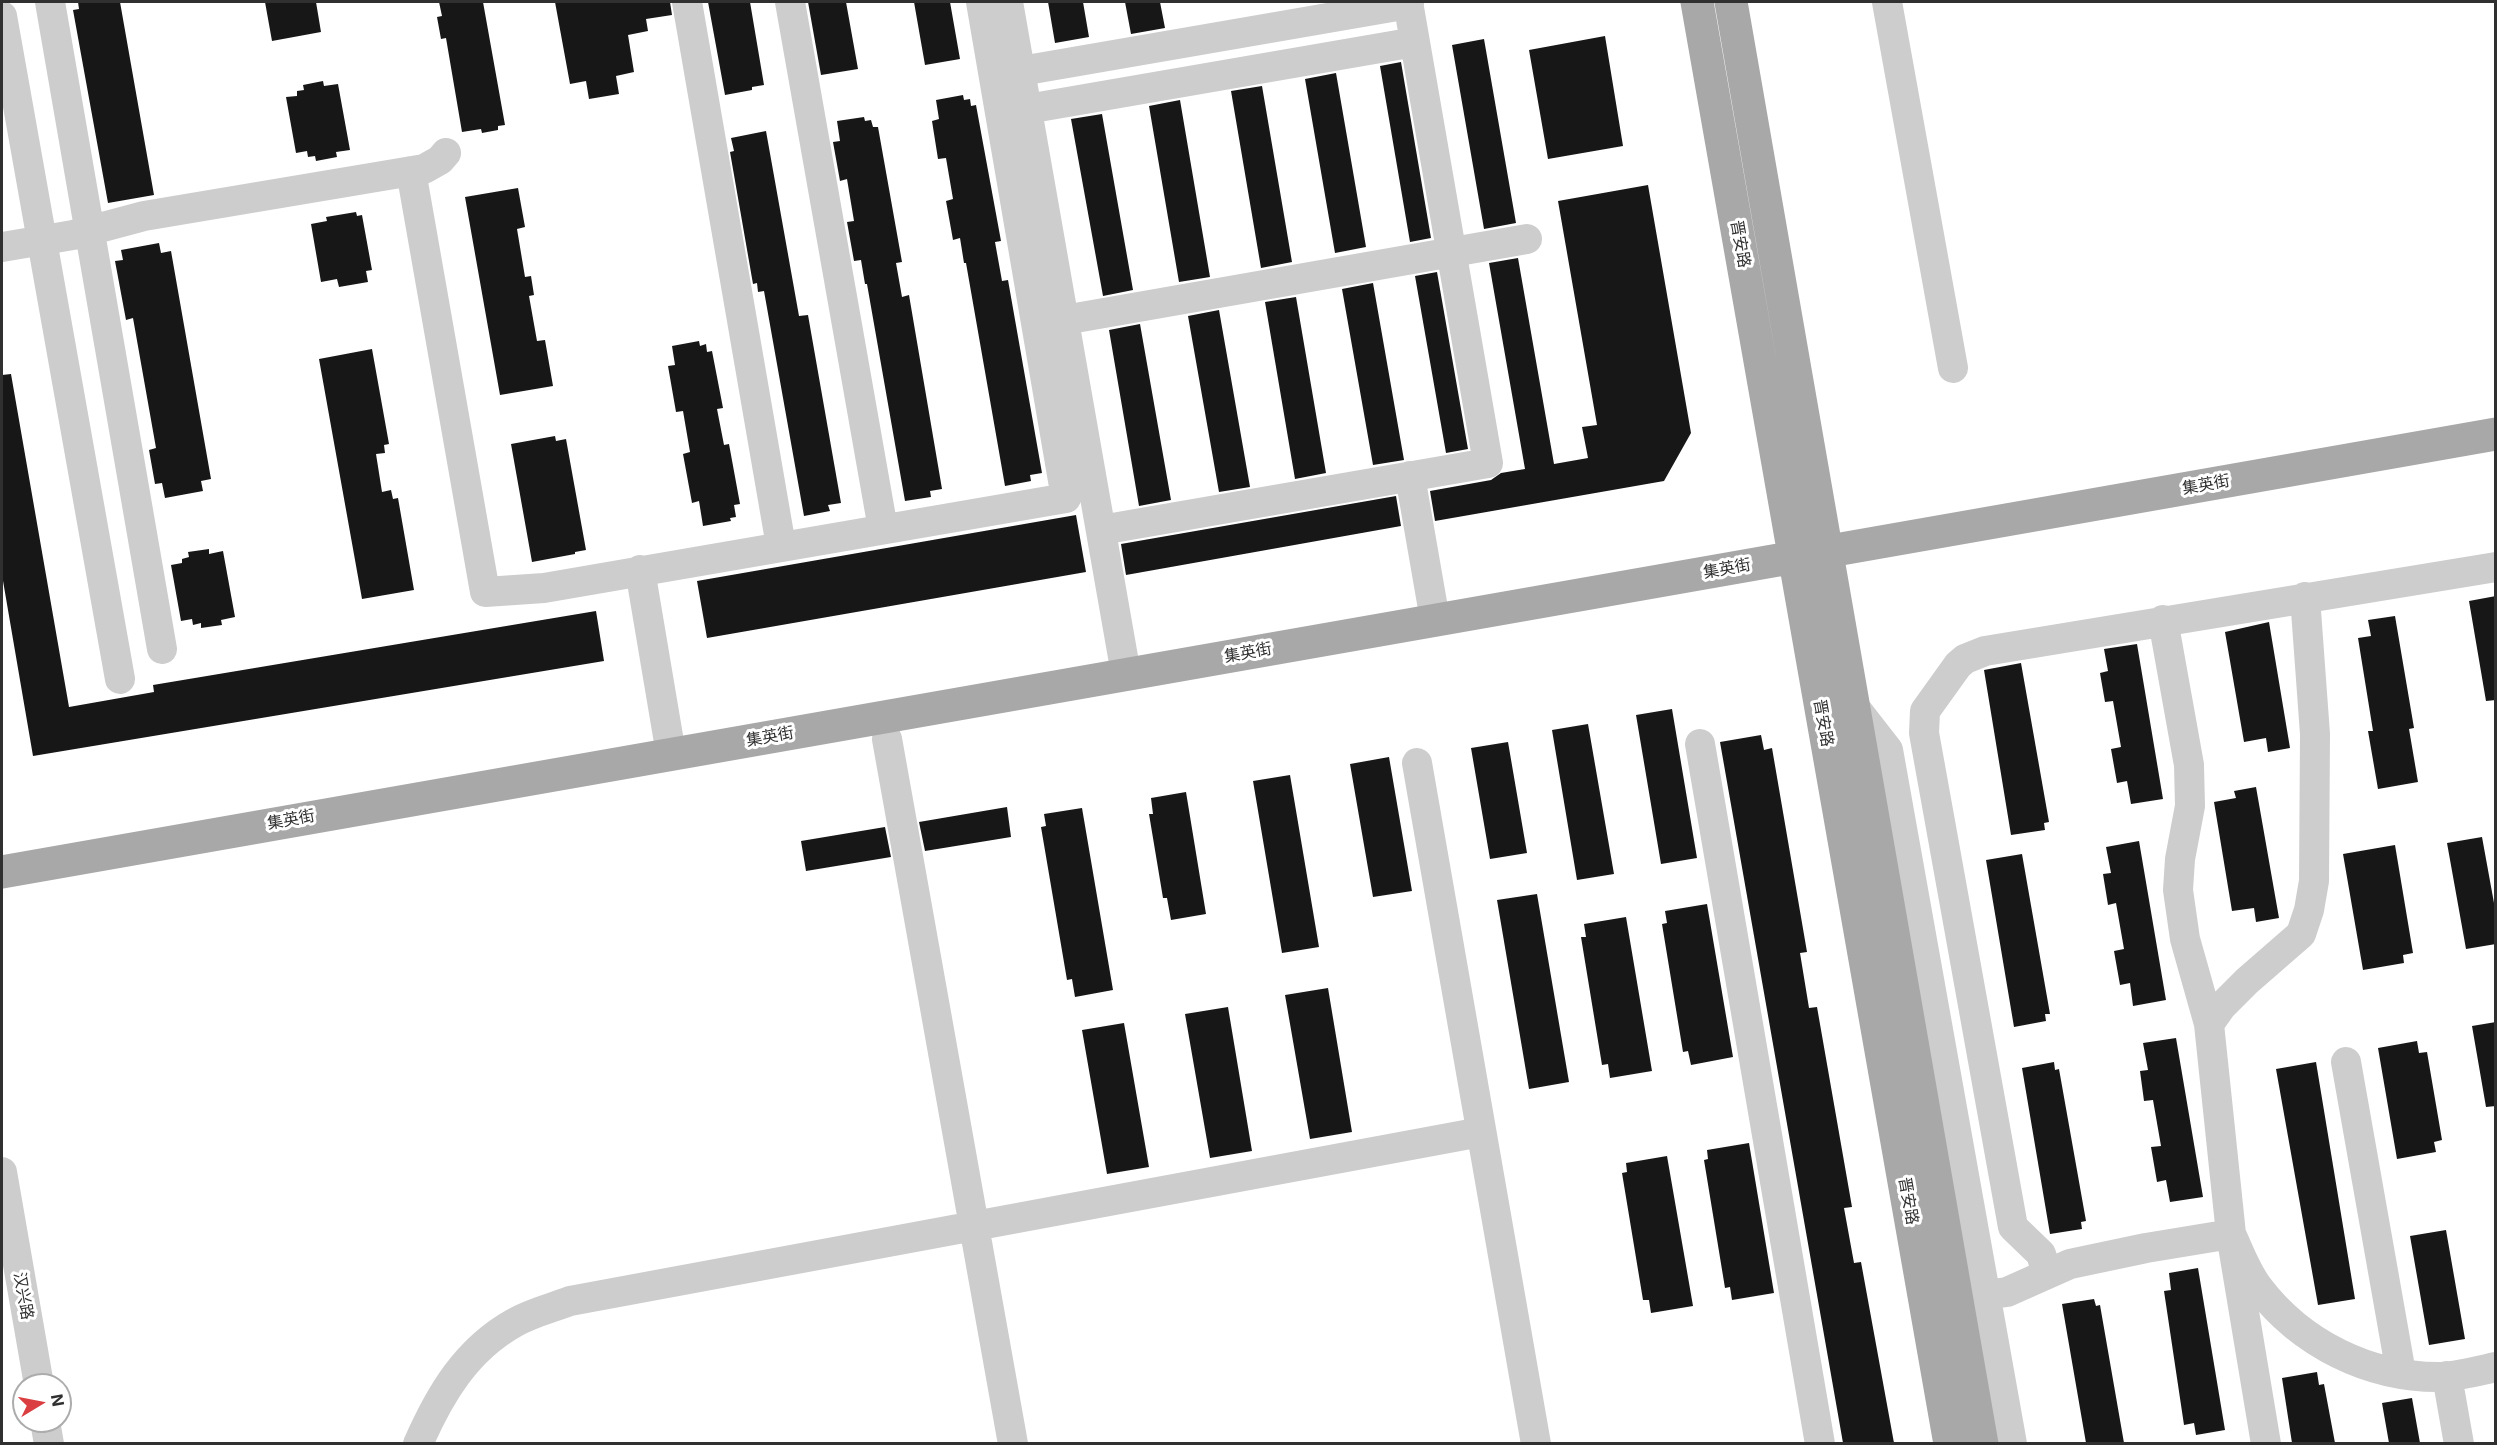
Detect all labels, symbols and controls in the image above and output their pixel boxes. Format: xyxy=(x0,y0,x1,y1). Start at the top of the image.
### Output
street label: 晋安路 xyxy=(1726,219,1754,269)
street label: 集英街 xyxy=(2181,471,2231,499)
street label: 集英街 xyxy=(1702,555,1752,583)
street label: 集英街 xyxy=(1223,639,1273,667)
street label: 晋安路 xyxy=(1809,698,1837,748)
street label: 集英街 xyxy=(745,723,795,751)
street label: 集英街 xyxy=(266,806,316,834)
street label: 晋安路 xyxy=(1894,1176,1922,1226)
street label: 汉兴路 xyxy=(9,1271,37,1321)
north arrow xyxy=(12,1373,72,1433)
text: N xyxy=(47,1392,69,1408)

